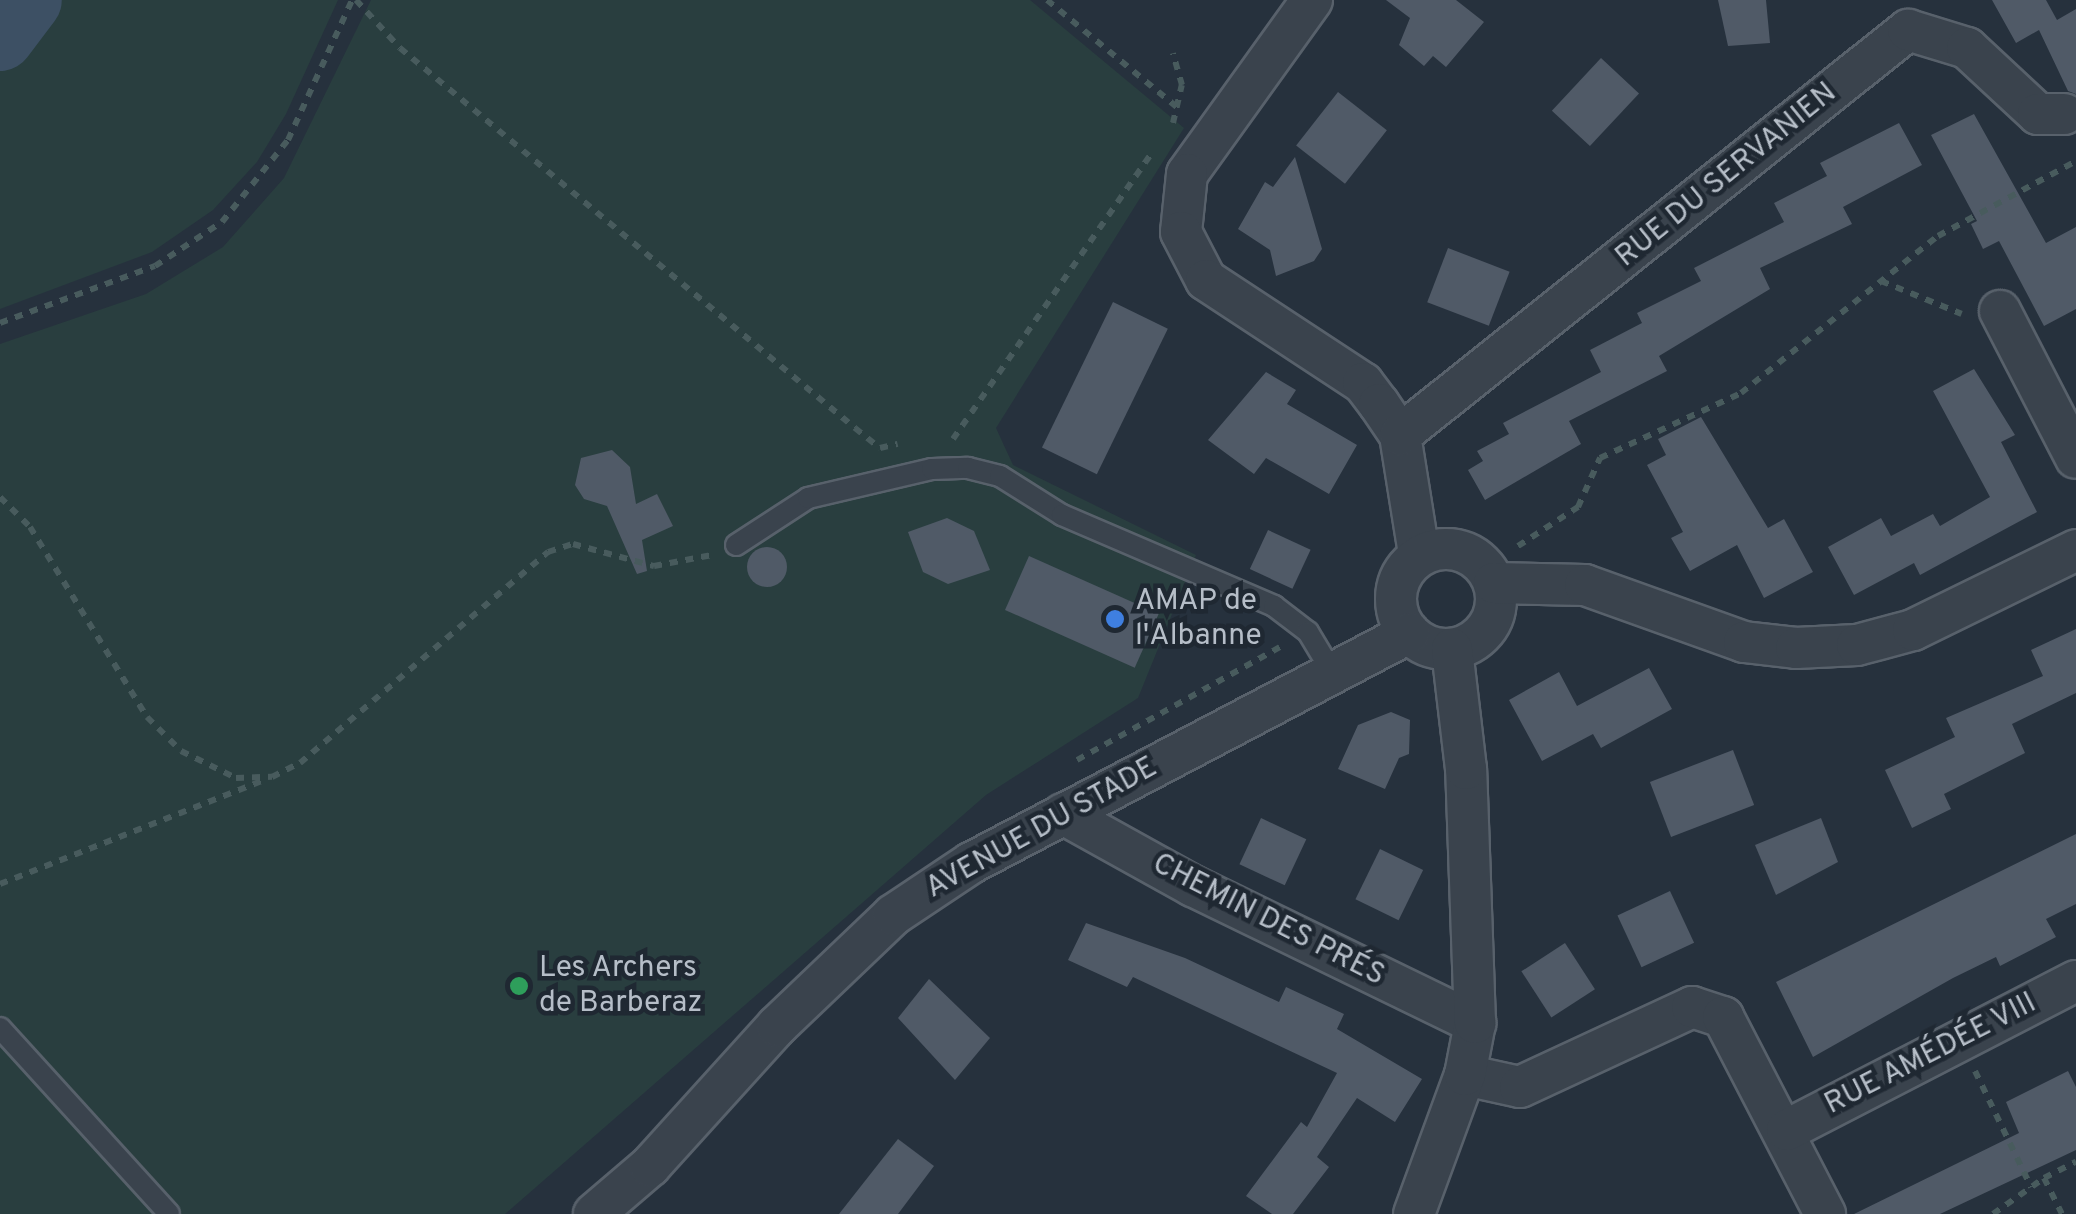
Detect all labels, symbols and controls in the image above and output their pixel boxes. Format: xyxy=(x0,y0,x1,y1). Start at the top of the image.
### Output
street label: RUE DU SERVANIEN xyxy=(1609,76,1845,276)
place label: AMAP de l'Albanne xyxy=(1135,584,1262,654)
marker: AMAP de l'Albanne xyxy=(1104,608,1126,630)
street label: AVENUE DU STADE xyxy=(920,750,1164,908)
street label: CHEMIN DES PRÉS xyxy=(1146,847,1390,995)
place label: Les Archers de Barberaz xyxy=(539,951,702,1022)
marker: Les Archers de Barberaz xyxy=(508,975,530,997)
street label: RUE AMÉDÉE VIII xyxy=(1818,986,2044,1124)

